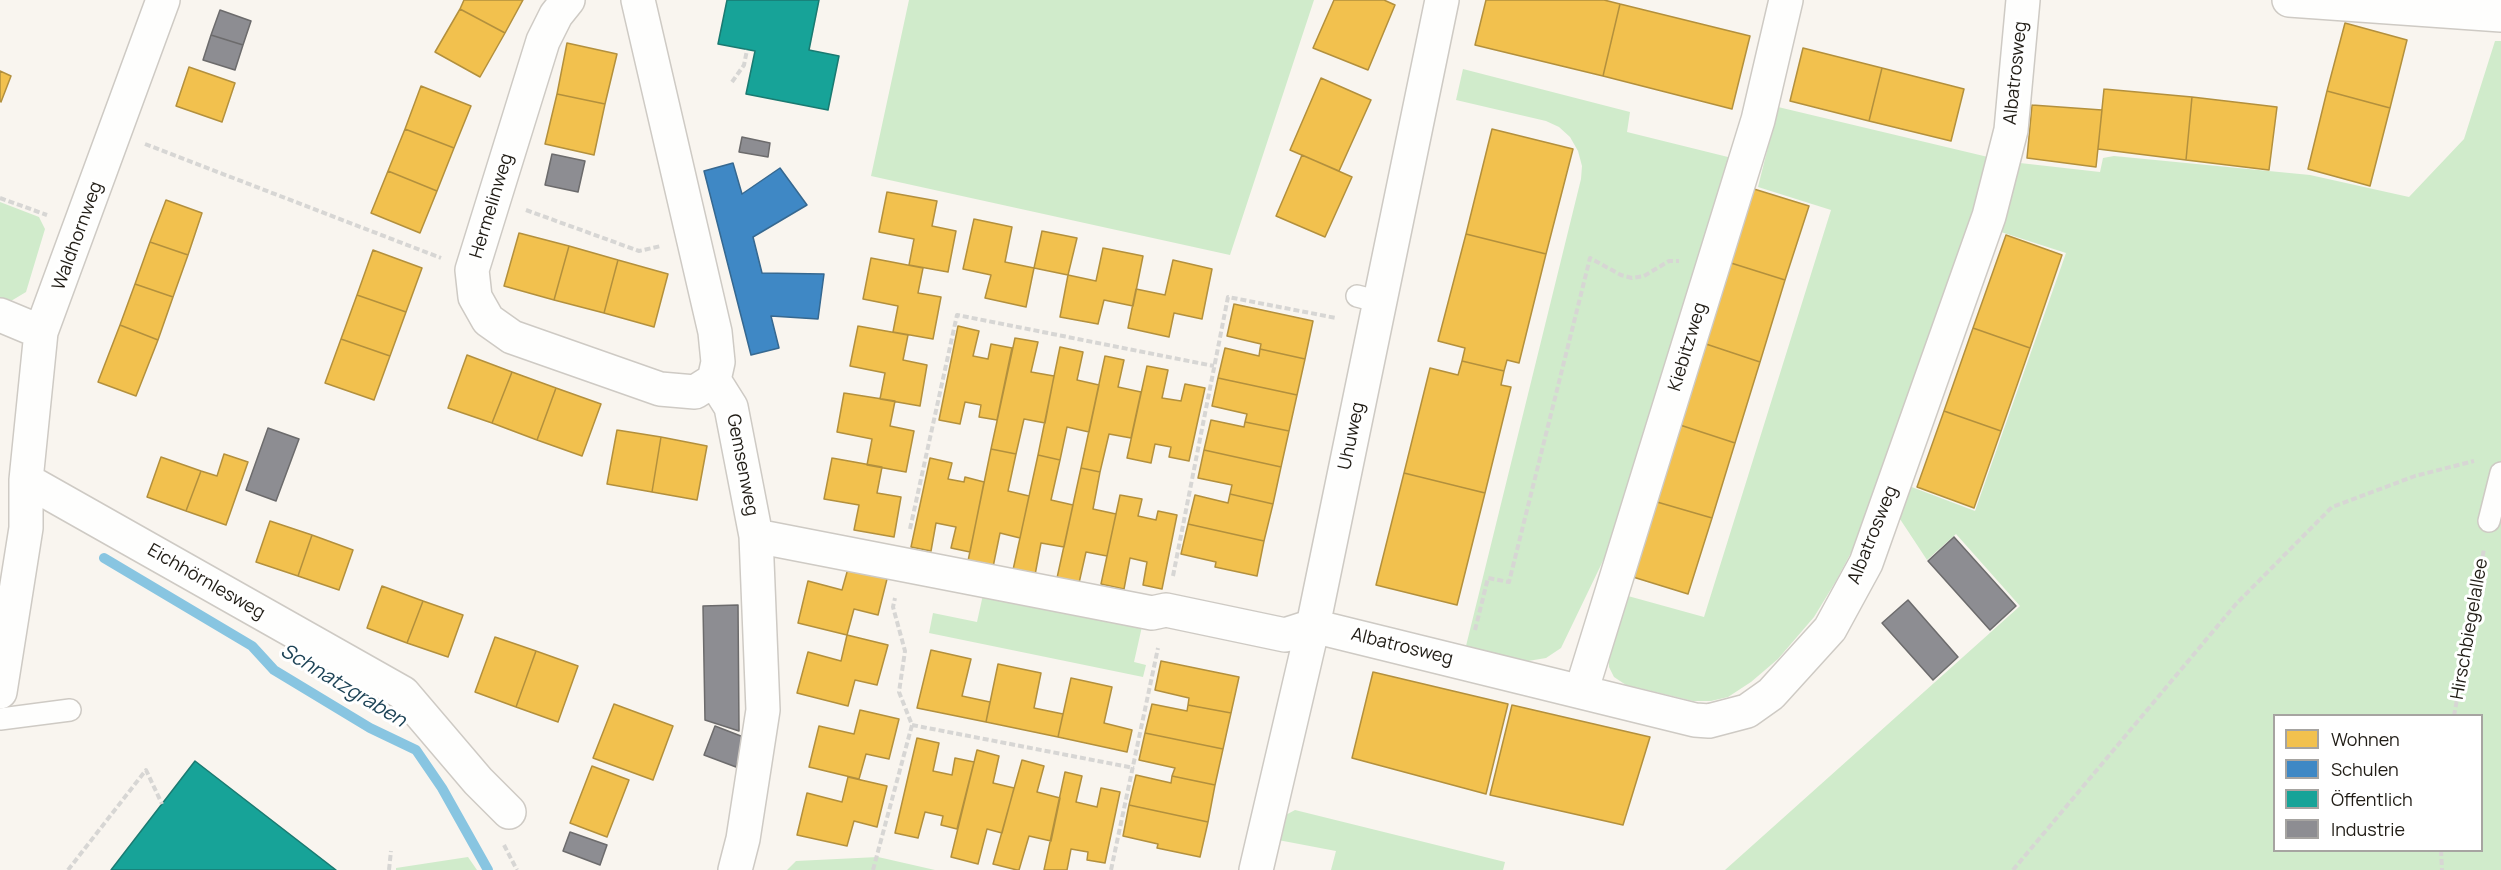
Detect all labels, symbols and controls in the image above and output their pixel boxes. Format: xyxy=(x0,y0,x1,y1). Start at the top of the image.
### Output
street label: Albatrosweg xyxy=(2000,20,2032,126)
street label: Hermelinweg xyxy=(466,151,518,261)
street label: Waldhornweg xyxy=(48,179,108,293)
street label: Kiebitzweg xyxy=(1664,300,1712,394)
street label: Uhuweg xyxy=(1334,400,1370,472)
street label: Gemsenweg xyxy=(722,412,762,518)
street label: Albatrosweg xyxy=(1843,483,1903,587)
street label: Eichhörnlesweg xyxy=(143,540,269,624)
street label: Hirschbiegelallee xyxy=(2447,557,2493,701)
street label: Albatrosweg xyxy=(1349,624,1455,670)
water label: Schnatzgraben xyxy=(276,639,410,733)
legend xyxy=(2273,714,2483,852)
text: Wohnen xyxy=(2331,727,2400,751)
text: Schulen xyxy=(2331,757,2399,781)
text: Öffentlich xyxy=(2331,787,2413,811)
text: Industrie xyxy=(2331,817,2405,841)

